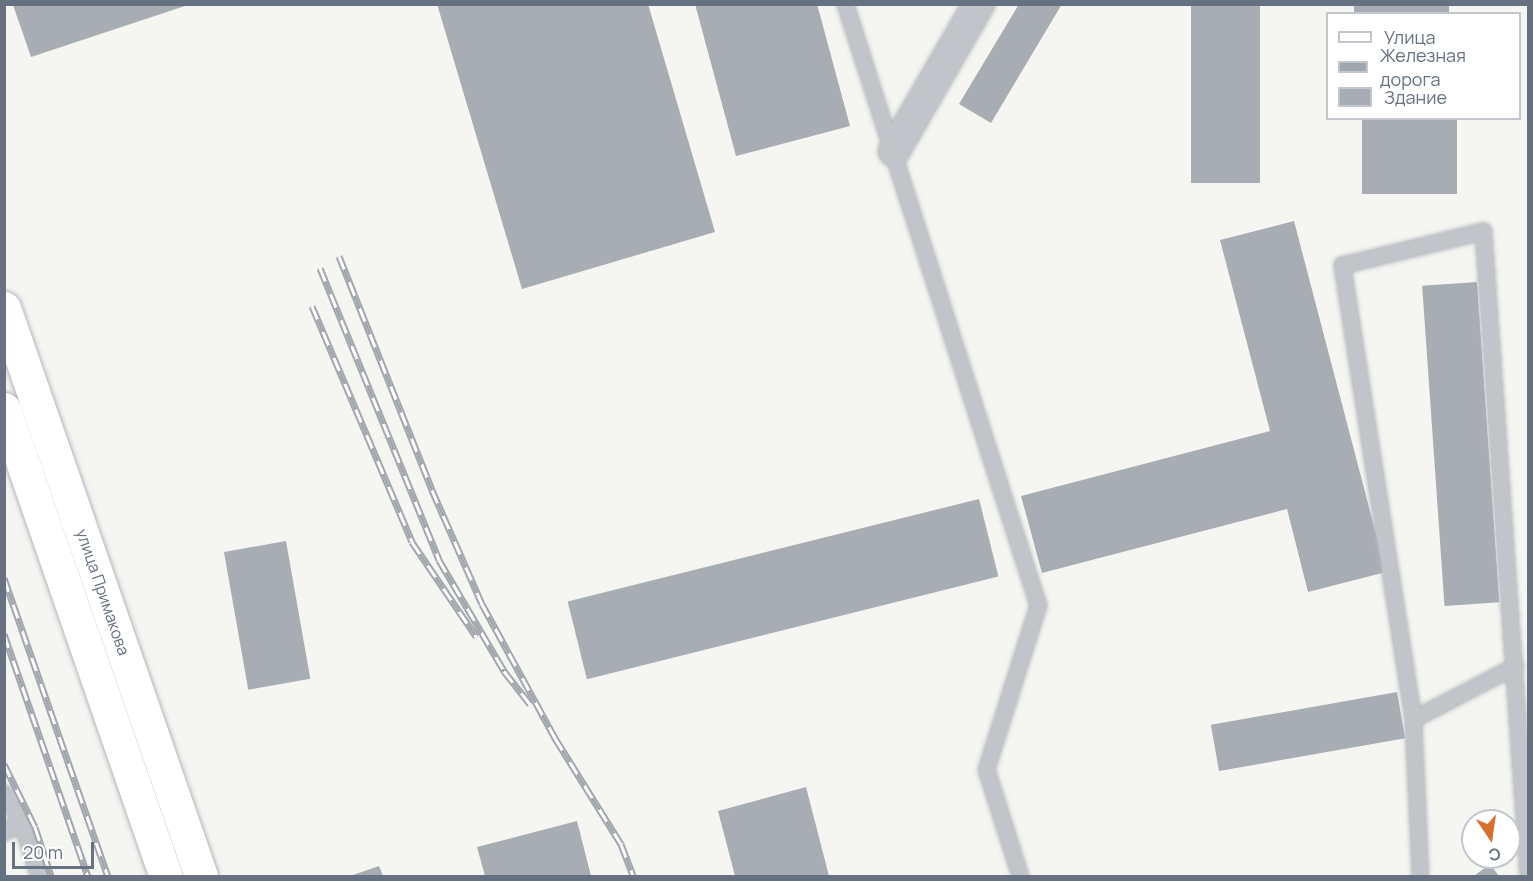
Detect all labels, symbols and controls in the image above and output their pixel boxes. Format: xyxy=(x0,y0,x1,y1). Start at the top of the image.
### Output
legend xyxy=(1326,12,1521,120)
text: Улица xyxy=(1384,25,1436,49)
text: Железная дорога xyxy=(1380,43,1466,91)
text: Здание xyxy=(1384,85,1447,109)
street label: улица Примакова xyxy=(72,526,134,658)
north arrow xyxy=(1461,809,1521,869)
scale bar xyxy=(15,830,98,868)
text: 20 m xyxy=(23,840,63,864)
text: С xyxy=(1486,843,1503,867)

